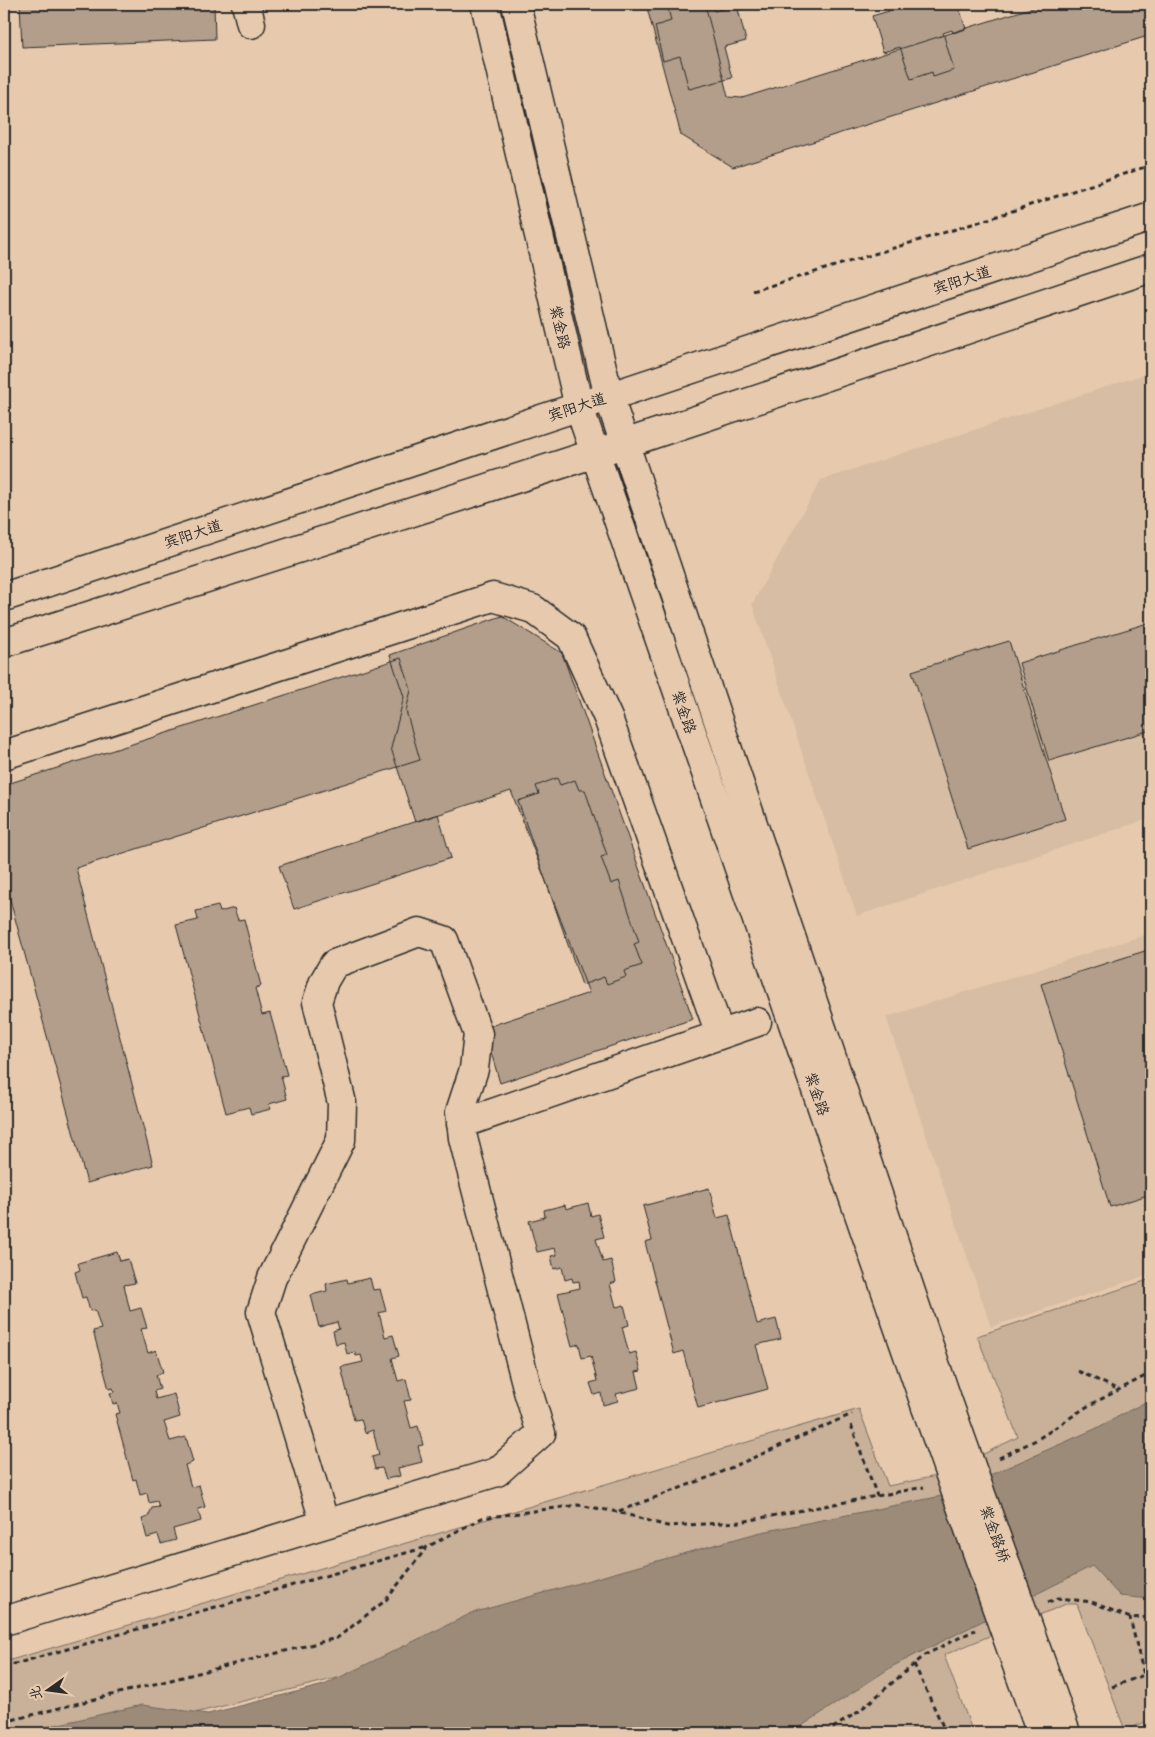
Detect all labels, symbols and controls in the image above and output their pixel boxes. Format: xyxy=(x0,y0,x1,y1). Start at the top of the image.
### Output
street label: 宾阳大道 xyxy=(930,260,994,299)
street label: 紫金路 xyxy=(545,303,576,351)
street label: 宾阳大道 xyxy=(545,387,609,426)
street label: 宾阳大道 xyxy=(161,514,225,553)
street label: 紫金路 xyxy=(667,687,702,737)
street label: 紫金路 xyxy=(800,1069,835,1119)
street label: 紫金路桥 xyxy=(975,1502,1016,1566)
north arrow xyxy=(22,1664,72,1714)
text: 北 xyxy=(24,1684,46,1702)

